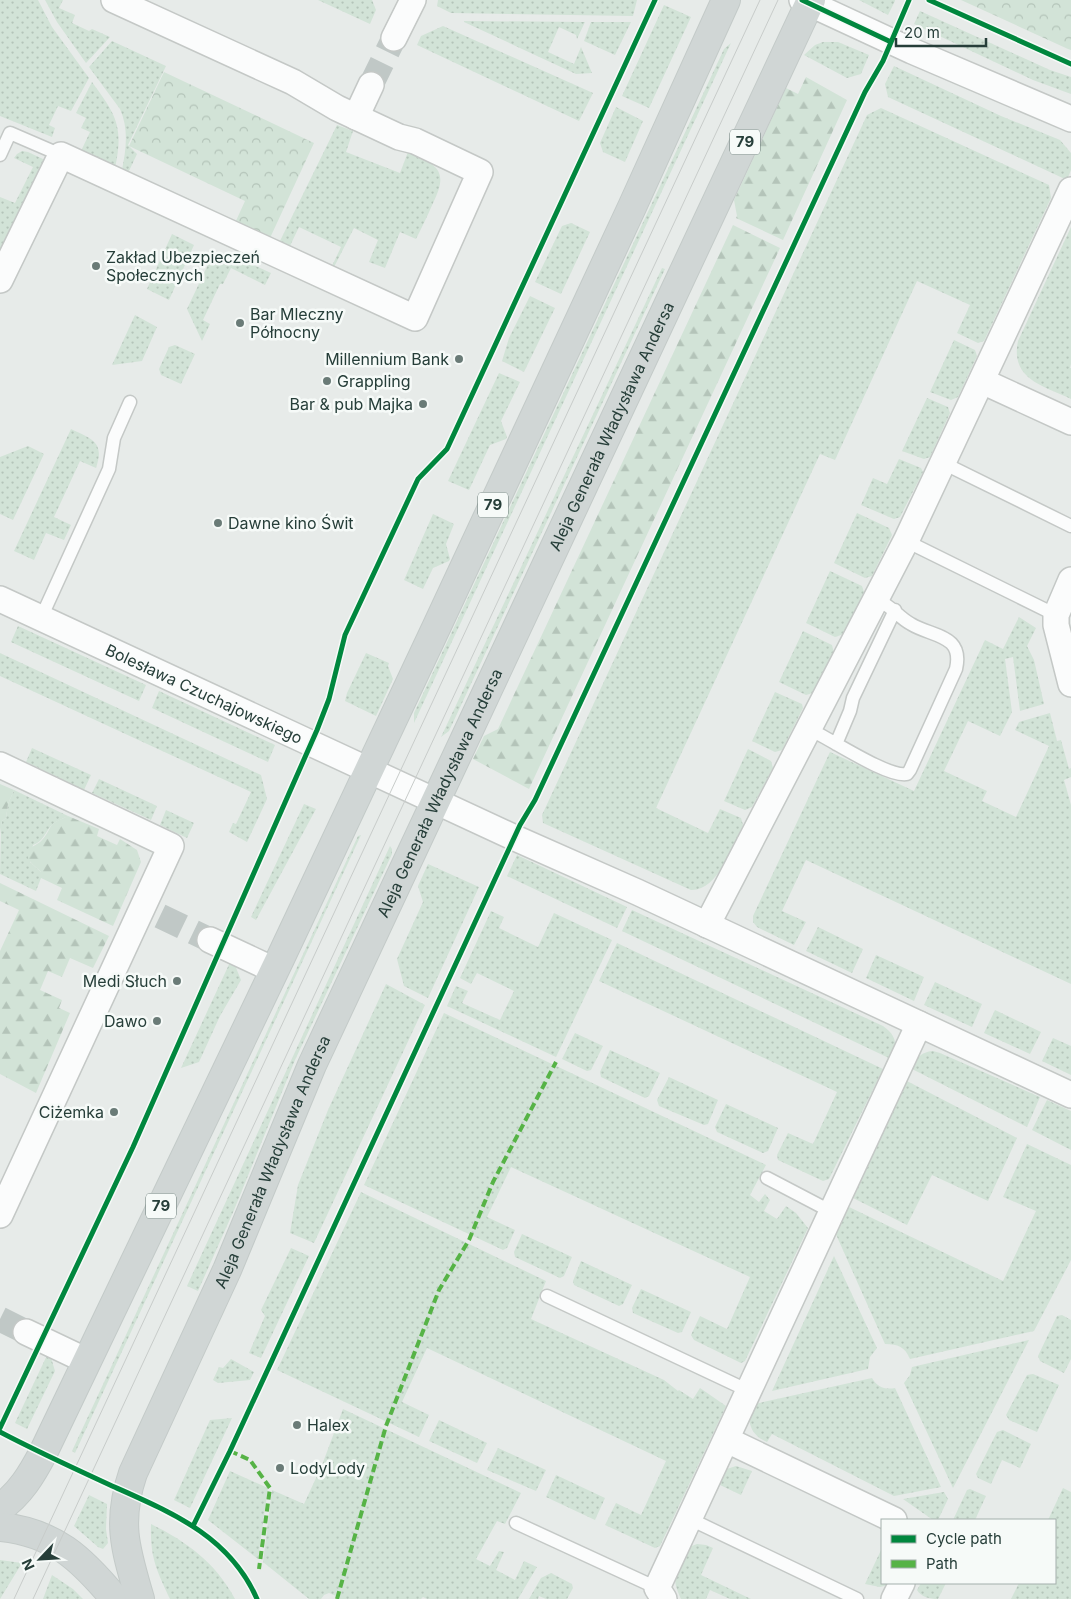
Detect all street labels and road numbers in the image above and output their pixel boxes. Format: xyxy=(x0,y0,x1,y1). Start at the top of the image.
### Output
road number: 79 xyxy=(730,130,760,154)
street label: Aleja Generała Władysława Andersa xyxy=(544,299,678,554)
road number: 79 xyxy=(478,492,508,518)
street label: Bolesława Czuchajowskiego xyxy=(102,639,306,748)
street label: Aleja Generała Władysława Andersa xyxy=(373,665,506,921)
street label: Aleja Generała Władysława Andersa xyxy=(210,1032,335,1291)
road number: 79 xyxy=(146,1194,176,1218)

